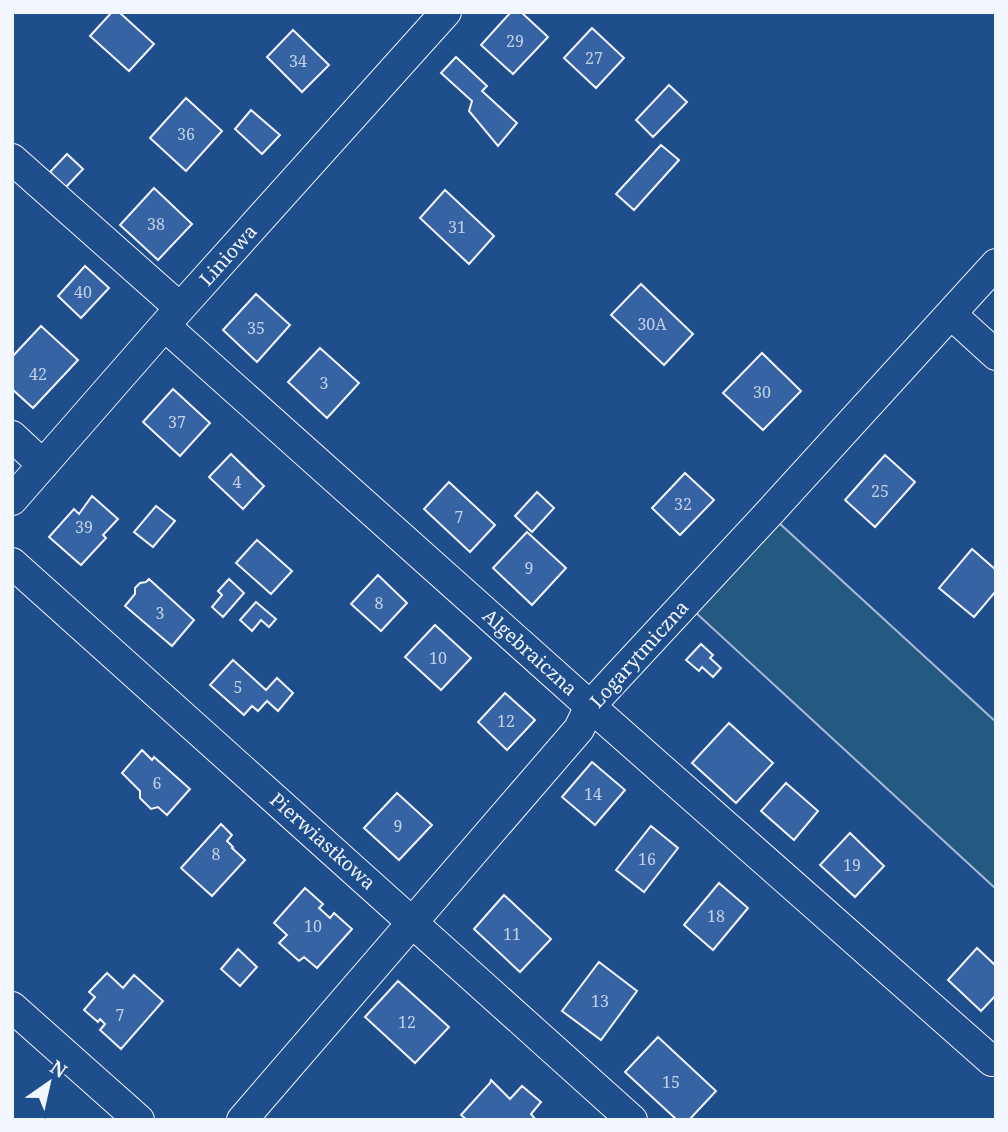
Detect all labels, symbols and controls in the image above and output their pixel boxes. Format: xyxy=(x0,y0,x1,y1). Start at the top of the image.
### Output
house number: 29 xyxy=(506,30,524,52)
house number: 27 xyxy=(585,47,603,69)
house number: 34 xyxy=(289,50,307,72)
house number: 36 xyxy=(177,123,195,145)
house number: 38 xyxy=(147,213,165,235)
house number: 31 xyxy=(448,216,466,238)
street label: Liniowa xyxy=(193,219,263,291)
house number: 40 xyxy=(74,281,92,303)
house number: 30A xyxy=(637,313,667,335)
house number: 35 xyxy=(247,317,265,339)
house number: 42 xyxy=(29,363,47,385)
house number: 3 xyxy=(320,372,329,394)
house number: 30 xyxy=(753,381,771,403)
house number: 37 xyxy=(168,411,186,433)
house number: 4 xyxy=(233,471,242,493)
house number: 25 xyxy=(871,480,889,502)
house number: 32 xyxy=(674,493,692,515)
house number: 7 xyxy=(455,506,464,528)
house number: 39 xyxy=(75,516,93,538)
house number: 9 xyxy=(525,557,533,579)
house number: 8 xyxy=(375,592,384,614)
street label: Logarytmiczna xyxy=(584,595,694,713)
house number: 3 xyxy=(156,602,165,624)
street label: Algebraiczna xyxy=(477,603,583,701)
house number: 10 xyxy=(429,647,447,669)
house number: 5 xyxy=(234,676,242,698)
house number: 12 xyxy=(497,710,515,732)
house number: 6 xyxy=(153,772,162,794)
house number: 14 xyxy=(584,783,602,805)
street label: Pierwiastkowa xyxy=(265,787,381,895)
house number: 9 xyxy=(394,815,402,837)
house number: 8 xyxy=(212,843,221,865)
house number: 16 xyxy=(638,848,656,870)
house number: 19 xyxy=(843,854,861,876)
house number: 18 xyxy=(707,905,725,927)
house number: 10 xyxy=(304,915,322,937)
house number: 11 xyxy=(503,923,521,945)
house number: 13 xyxy=(591,990,609,1012)
house number: 7 xyxy=(116,1004,125,1026)
house number: 12 xyxy=(398,1011,416,1033)
north arrow xyxy=(14,1048,84,1118)
text: N xyxy=(45,1054,72,1084)
house number: 15 xyxy=(662,1071,680,1093)

